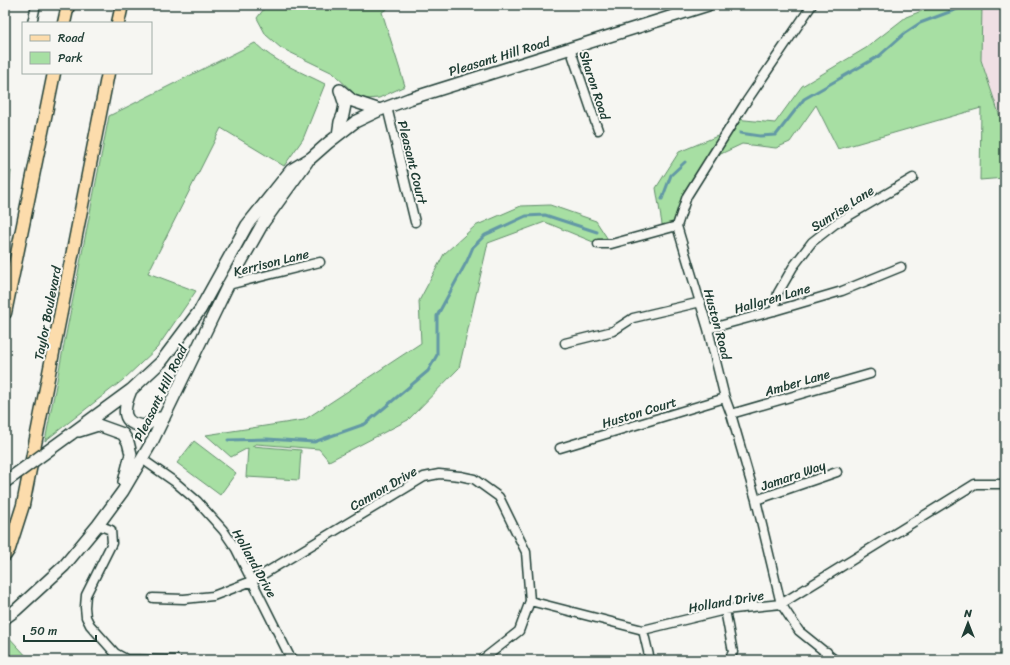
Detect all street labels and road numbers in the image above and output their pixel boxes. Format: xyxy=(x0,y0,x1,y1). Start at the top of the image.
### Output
street label: Pleasant Hill Road xyxy=(446,30,554,83)
street label: Sharon Road xyxy=(573,48,617,124)
street label: Pleasant Court xyxy=(391,118,434,207)
street label: Sunrise Lane xyxy=(806,179,879,238)
street label: Kerrison Lane xyxy=(231,242,312,283)
street label: Taylor Boulevard xyxy=(27,263,68,362)
street label: Hallgren Lane xyxy=(731,277,813,320)
street label: Huston Road xyxy=(697,286,738,363)
street label: Pleasant Hill Road xyxy=(127,340,194,445)
street label: Amber Lane xyxy=(761,362,832,403)
street label: Huston Court xyxy=(599,390,680,435)
street label: Jamara Way xyxy=(757,453,829,498)
street label: Cannon Drive xyxy=(345,460,422,517)
street label: Holland Drive xyxy=(226,524,283,603)
street label: Holland Drive xyxy=(686,583,766,619)

